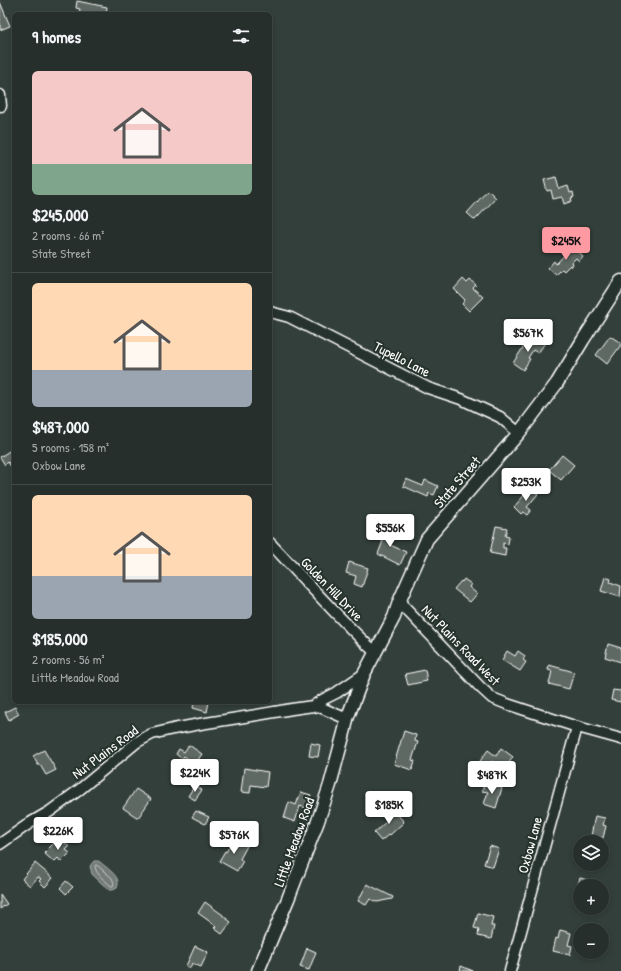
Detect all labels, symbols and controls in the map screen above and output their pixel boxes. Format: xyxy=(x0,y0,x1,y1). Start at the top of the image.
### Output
text: 9 homes xyxy=(32,25,81,48)
icon: filters xyxy=(230,25,252,47)
icon: home xyxy=(106,97,178,169)
text: $245,000 xyxy=(32,203,88,226)
text: 2 rooms · 66 m² xyxy=(32,226,104,244)
pin: $245K xyxy=(538,227,594,261)
text: $245K xyxy=(551,231,581,249)
text: State Street xyxy=(32,244,90,262)
icon: home xyxy=(106,309,178,381)
pin: $567K xyxy=(500,319,556,353)
text: $567K xyxy=(513,323,543,341)
street label: Tupello Lane xyxy=(370,336,434,382)
text: $487,000 xyxy=(32,415,89,438)
text: 5 rooms · 158 m² xyxy=(32,438,109,456)
street label: State Street xyxy=(429,452,485,512)
text: Oxbow Lane xyxy=(32,456,86,474)
pin: $253K xyxy=(498,468,554,502)
text: $253K xyxy=(511,472,541,490)
pin: $556K xyxy=(362,514,418,548)
text: $556K xyxy=(375,518,405,536)
icon: home xyxy=(106,521,178,593)
street label: Golden Hill Drive xyxy=(297,553,368,625)
street label: Nut Plains Road West xyxy=(418,600,505,689)
text: $185,000 xyxy=(32,627,88,650)
text: 2 rooms · 56 m² xyxy=(32,650,105,668)
text: Little Meadow Road xyxy=(32,668,119,686)
street label: Nut Plains Road xyxy=(68,720,142,783)
pin: $224K xyxy=(167,759,223,793)
pin: $487K xyxy=(464,761,520,795)
text: $224K xyxy=(180,763,210,781)
text: $487K xyxy=(477,765,507,783)
pin: $185K xyxy=(361,791,417,825)
street label: Little Meadow Road xyxy=(269,794,319,889)
text: $185K xyxy=(374,795,404,813)
street label: Oxbow Lane xyxy=(513,814,546,875)
pin: $226K xyxy=(30,817,86,851)
text: $226K xyxy=(43,821,73,839)
pin: $576K xyxy=(206,821,262,855)
text: $576K xyxy=(219,825,249,843)
map controls xyxy=(573,835,609,959)
button: layers xyxy=(573,835,609,871)
button: + xyxy=(573,879,609,915)
button: − xyxy=(573,923,609,959)

